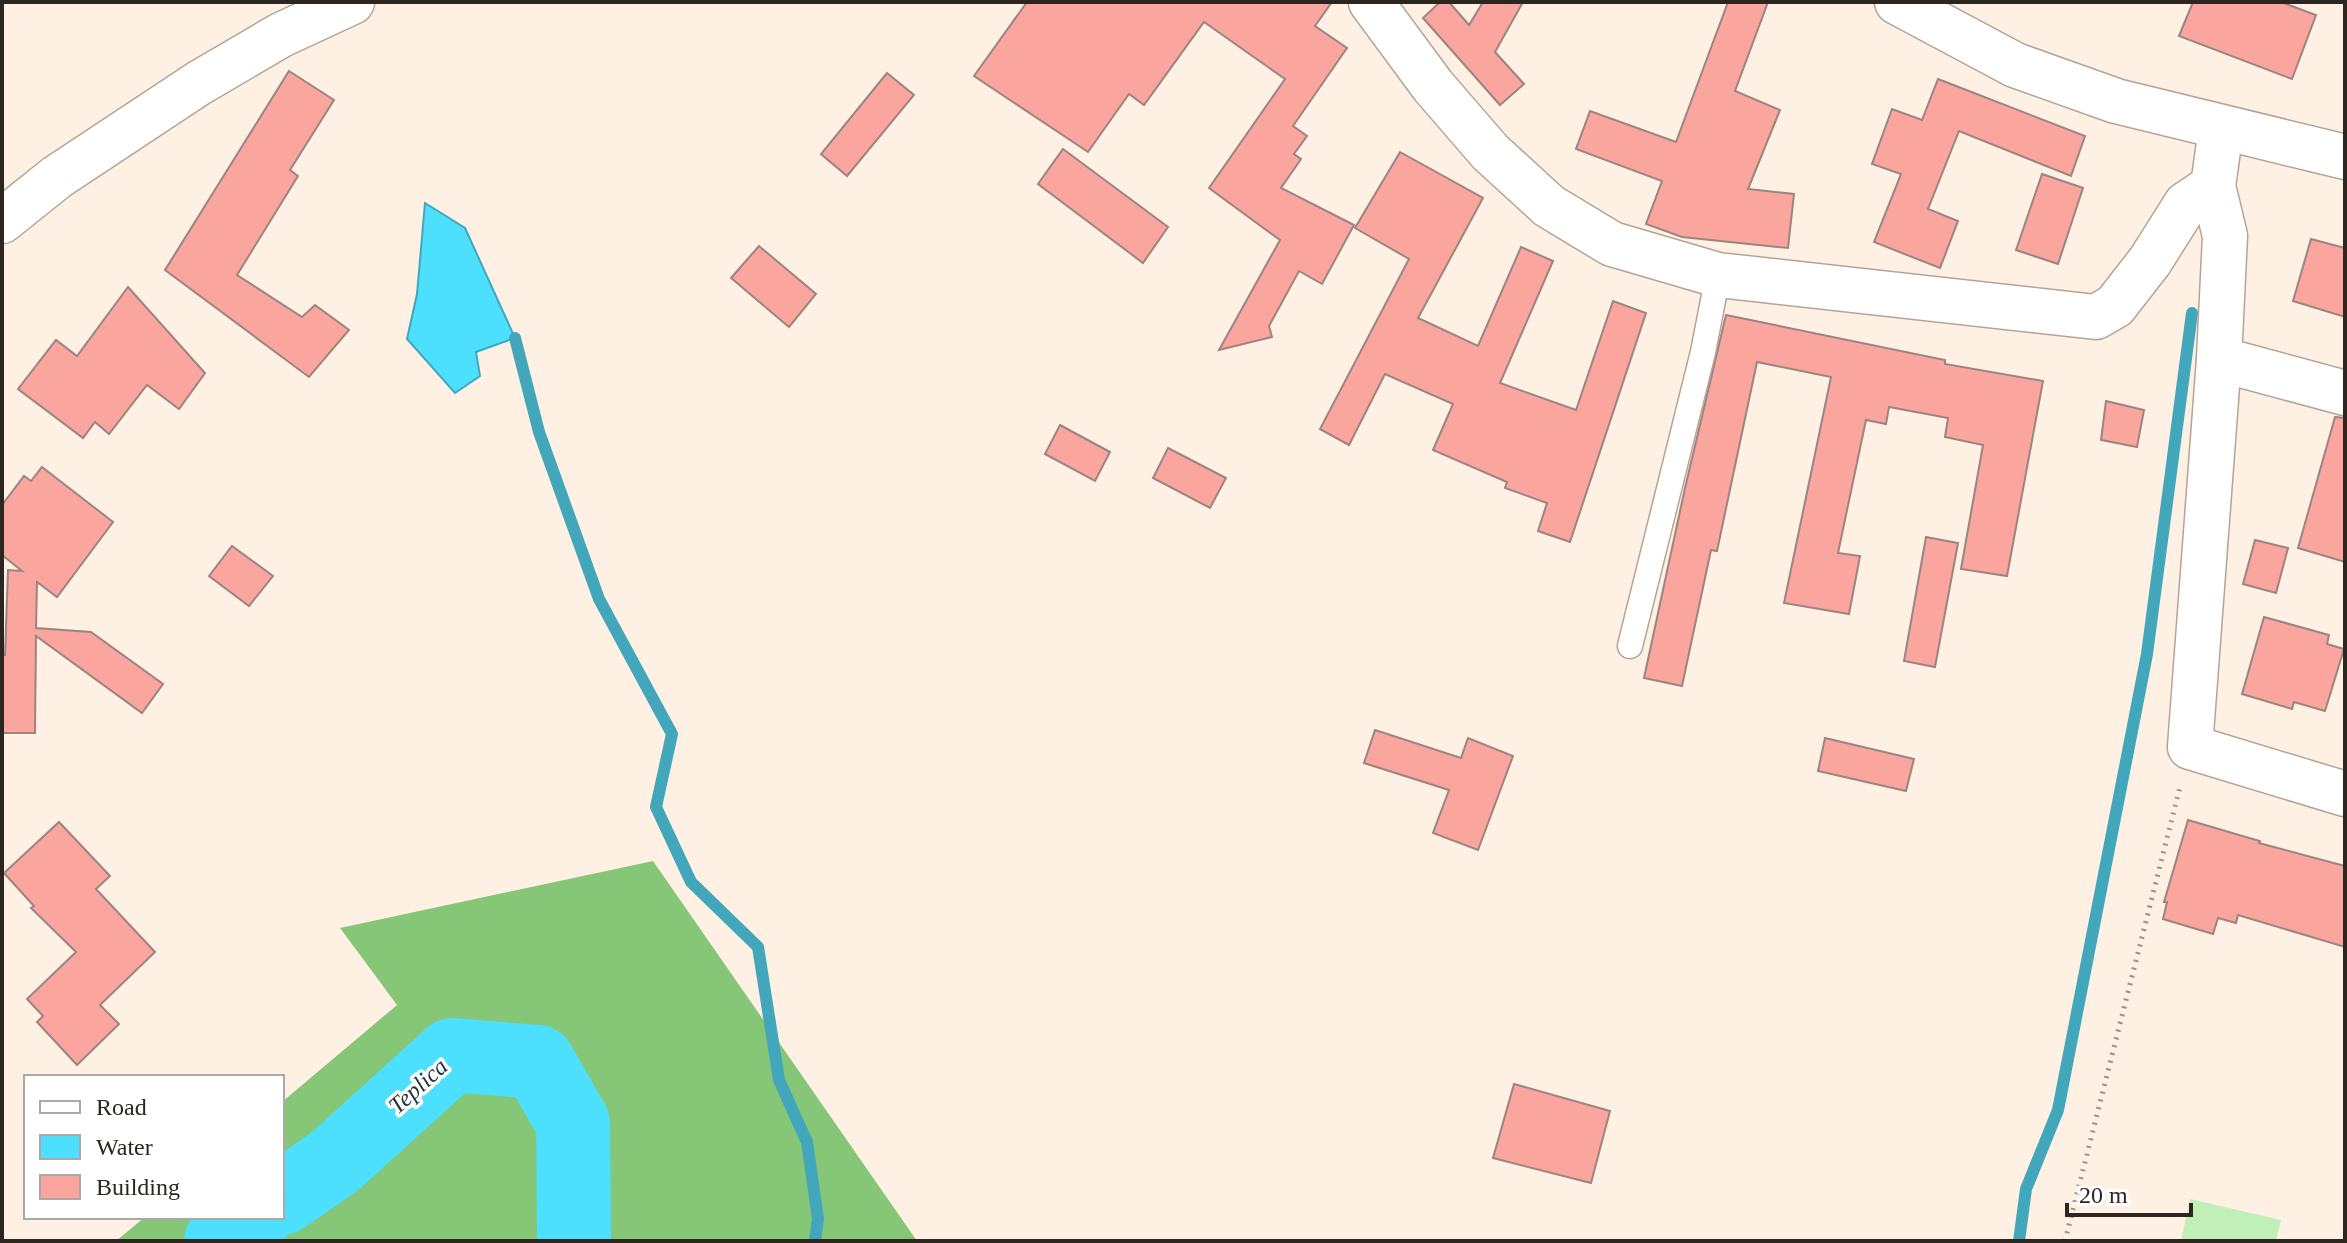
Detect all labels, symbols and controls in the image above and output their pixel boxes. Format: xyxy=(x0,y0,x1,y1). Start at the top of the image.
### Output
water label: Teplica xyxy=(383,1053,453,1119)
legend xyxy=(24,1075,284,1219)
text: Road xyxy=(96,1094,147,1120)
text: Water xyxy=(96,1134,153,1160)
scale bar xyxy=(2067,1167,2191,1217)
text: Building xyxy=(96,1174,180,1200)
text: 20 m xyxy=(2079,1182,2128,1208)

